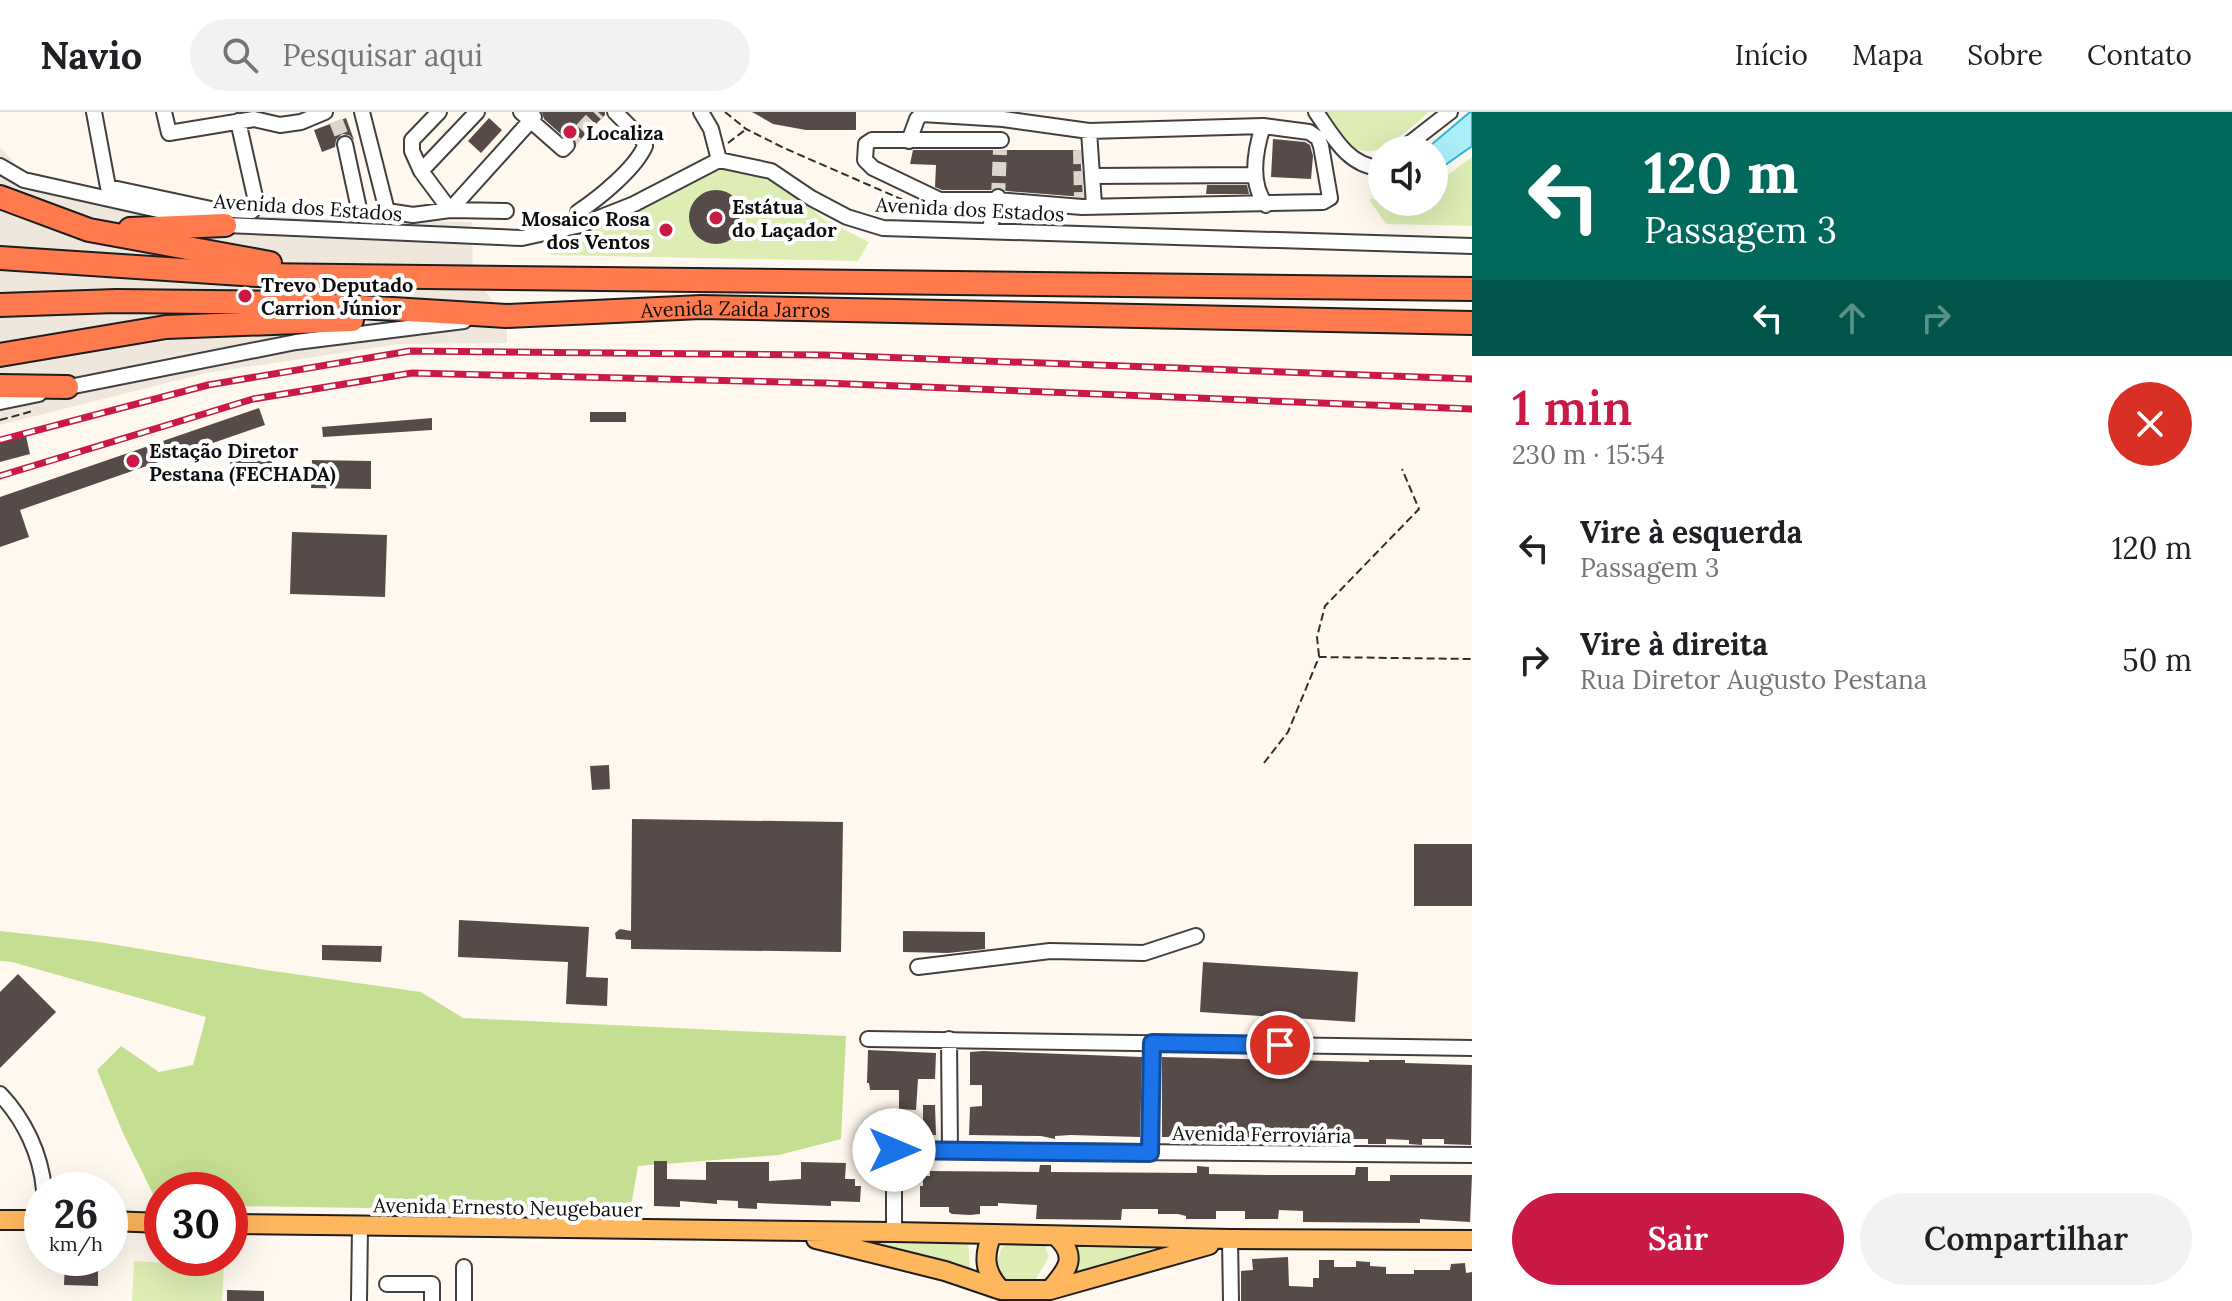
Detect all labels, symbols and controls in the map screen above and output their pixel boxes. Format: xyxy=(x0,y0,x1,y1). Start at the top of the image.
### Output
search box xyxy=(190,19,750,91)
text: Navio xyxy=(40,31,142,79)
icon: search xyxy=(218,33,262,77)
text: Pesquisar aqui xyxy=(282,36,483,74)
text: Início xyxy=(1735,37,1808,73)
text: Mapa xyxy=(1852,37,1923,73)
text: Sobre xyxy=(1967,37,2043,73)
text: Contato xyxy=(2087,37,2192,73)
place label: Localiza xyxy=(586,120,664,145)
marker: Localiza xyxy=(561,123,579,141)
map controls xyxy=(1368,136,1448,216)
button: sound xyxy=(1368,136,1448,216)
text: 120 m xyxy=(1644,137,1798,208)
icon: left xyxy=(1512,144,1616,248)
street label: Avenida dos Estados xyxy=(212,188,403,226)
street label: Avenida dos Estados xyxy=(874,192,1065,226)
place label: Estátua do Laçador xyxy=(732,194,837,242)
place label: Mosaico Rosa dos Ventos xyxy=(521,206,651,254)
text: Passagem 3 xyxy=(1644,207,1837,253)
marker: Estátua do Laçador xyxy=(707,209,725,227)
marker: Mosaico Rosa dos Ventos xyxy=(657,221,675,239)
place label: Trevo Deputado Carrion Júnior xyxy=(261,272,413,320)
marker: Trevo Deputado Carrion Júnior xyxy=(236,287,254,305)
street label: Avenida Zaida Jarros xyxy=(639,294,830,322)
icon: left xyxy=(1746,296,1790,340)
icon: ahead xyxy=(1830,296,1874,340)
icon: right xyxy=(1914,296,1958,340)
text: 1 min xyxy=(1512,377,1632,438)
button: close xyxy=(2108,382,2192,466)
place label: Estação Diretor Pestana (FECHADA) xyxy=(149,438,336,487)
text: 230 m · 15:54 xyxy=(1512,438,1665,471)
marker: Estação Diretor Pestana (FECHADA) xyxy=(124,452,142,470)
text: Vire à esquerda xyxy=(1580,513,1802,551)
icon: left xyxy=(1512,526,1556,570)
text: 120 m xyxy=(2112,529,2192,567)
text: Passagem 3 xyxy=(1580,551,1719,584)
text: Vire à direita xyxy=(1580,625,1768,663)
icon: right xyxy=(1512,638,1556,682)
text: 50 m xyxy=(2122,641,2192,679)
text: Rua Diretor Augusto Pestana xyxy=(1580,663,1927,696)
pin xyxy=(1246,1011,1314,1079)
icon: arrive xyxy=(1258,1023,1302,1067)
position arrow xyxy=(852,1108,936,1192)
street label: Avenida Ferroviária xyxy=(1171,1120,1352,1148)
speed limit sign: 30 xyxy=(144,1172,248,1276)
text: 26 xyxy=(54,1188,98,1239)
street label: Avenida Ernesto Neugebauer xyxy=(372,1192,643,1222)
button: Sair xyxy=(1512,1193,1844,1285)
button: Compartilhar xyxy=(1860,1193,2192,1285)
text: km/h xyxy=(49,1231,103,1256)

